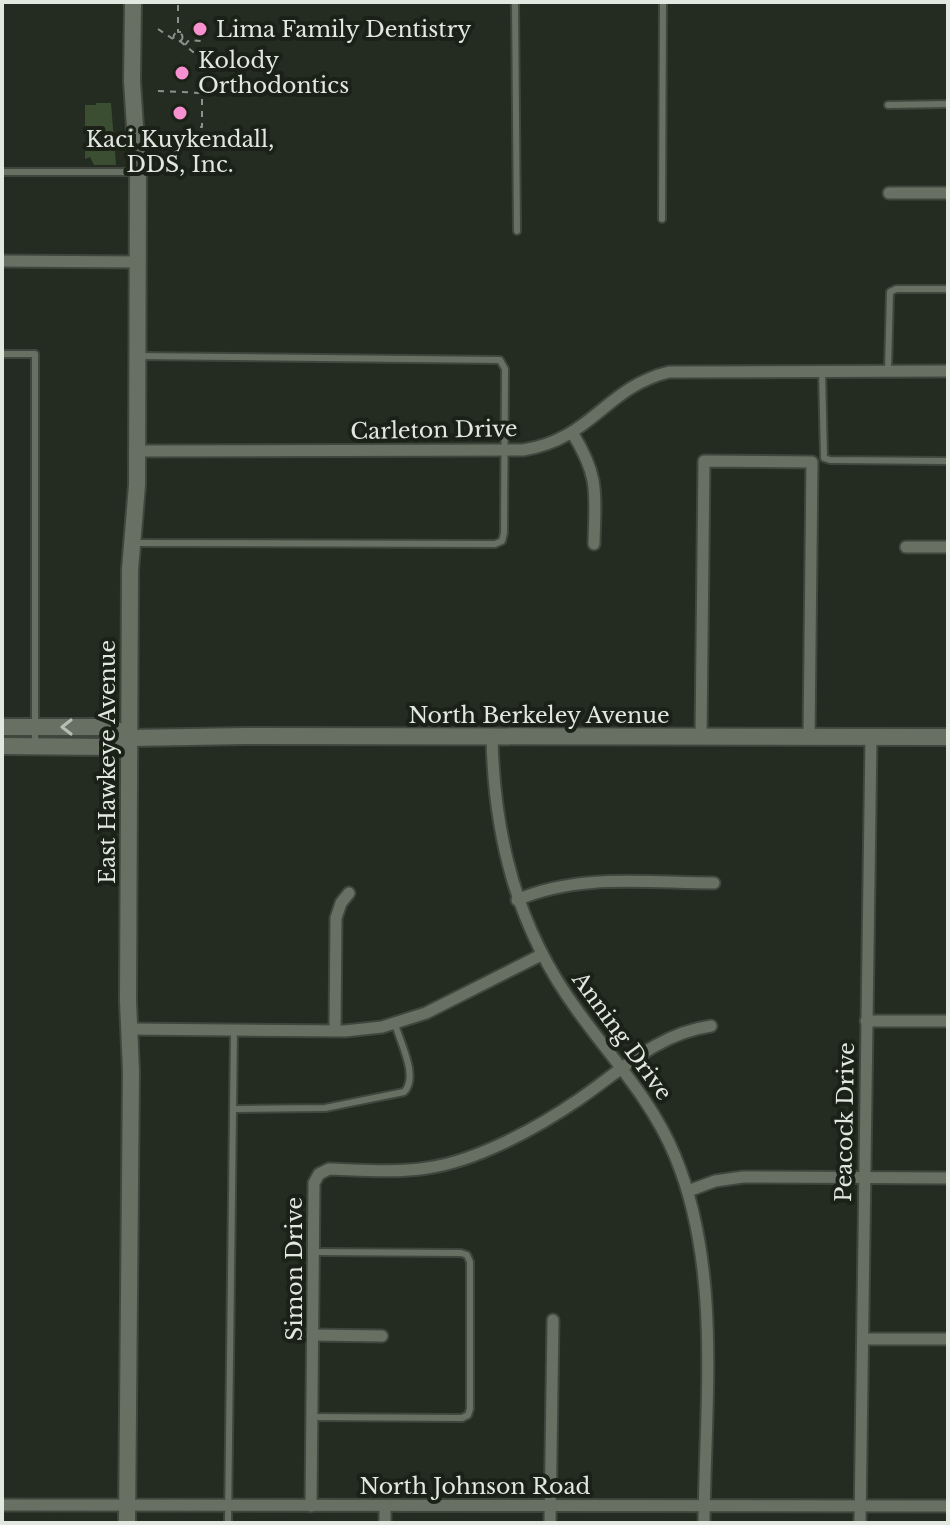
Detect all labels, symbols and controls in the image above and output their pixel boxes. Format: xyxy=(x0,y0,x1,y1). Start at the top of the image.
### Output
place label: Lima Family Dentistry xyxy=(216,16,471,43)
marker: Lima Family Dentistry xyxy=(191,20,209,38)
place label: Kolody Orthodontics xyxy=(198,47,349,99)
marker: Kolody Orthodontics xyxy=(173,64,191,82)
marker: Kaci Kuykendall, DDS, Inc. xyxy=(171,104,189,122)
place label: Kaci Kuykendall, DDS, Inc. xyxy=(86,126,274,178)
street label: Carleton Drive xyxy=(350,415,518,445)
street label: East Hawkeye Avenue xyxy=(94,640,121,884)
street label: North Berkeley Avenue xyxy=(408,702,670,729)
one-way arrow xyxy=(60,718,73,736)
street label: Anning Drive xyxy=(566,966,678,1105)
street label: Peacock Drive xyxy=(830,1042,860,1202)
street label: Simon Drive xyxy=(281,1197,308,1341)
street label: North Johnson Road xyxy=(360,1473,591,1500)

